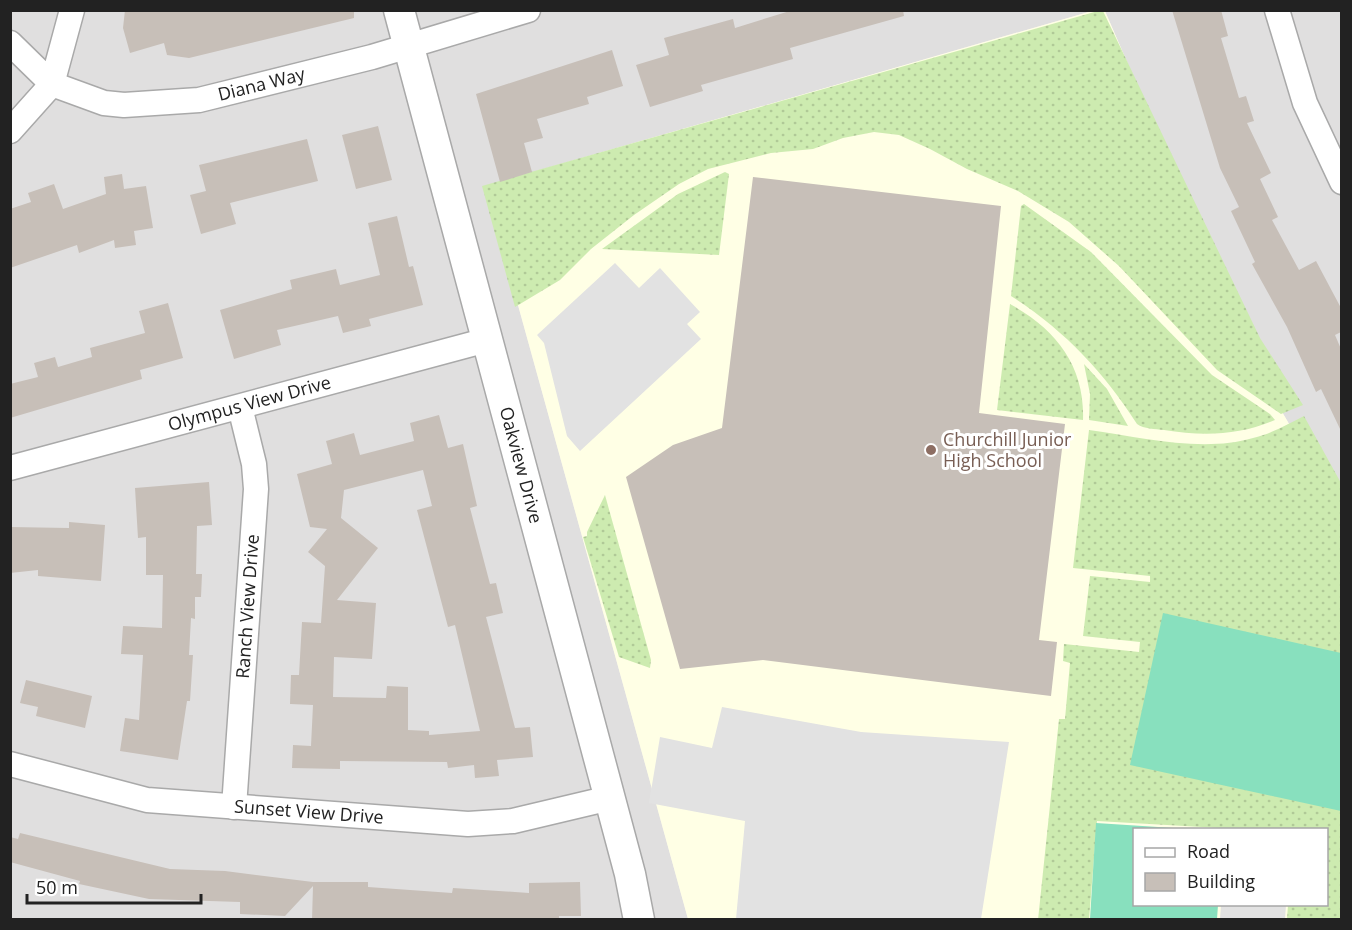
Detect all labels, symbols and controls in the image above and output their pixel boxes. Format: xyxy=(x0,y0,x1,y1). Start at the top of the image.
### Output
street label: Diana Way xyxy=(215,61,308,106)
street label: Olympus View Drive xyxy=(165,369,333,436)
street label: Oakview Drive xyxy=(495,404,549,526)
place label: Churchill Junior High School xyxy=(943,427,1072,472)
marker: Churchill Junior High School xyxy=(924,443,938,457)
street label: Ranch View Drive xyxy=(230,533,264,679)
street label: Sunset View Drive xyxy=(233,794,385,829)
legend xyxy=(1133,828,1328,906)
text: Road xyxy=(1187,839,1230,863)
scale bar xyxy=(27,867,201,905)
text: Building xyxy=(1187,869,1255,893)
text: 50 m xyxy=(36,875,78,899)

